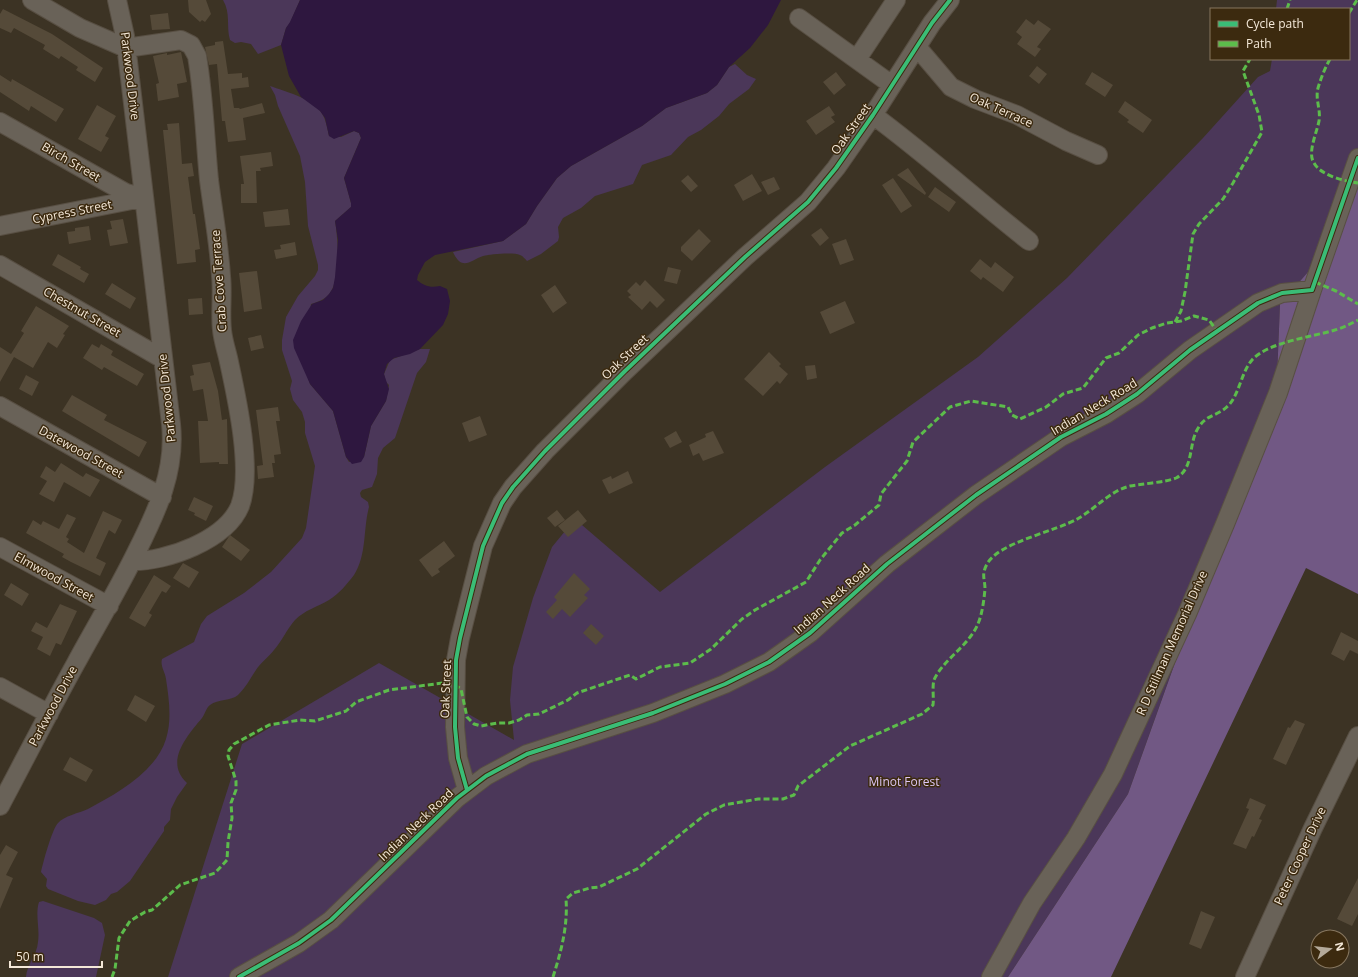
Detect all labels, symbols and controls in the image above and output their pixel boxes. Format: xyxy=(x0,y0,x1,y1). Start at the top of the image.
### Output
legend xyxy=(1210,8,1350,60)
text: Cycle path xyxy=(1246,15,1304,32)
street label: Parkwood Drive xyxy=(117,31,144,121)
text: Path xyxy=(1246,35,1272,52)
street label: Oak Terrace xyxy=(967,88,1036,131)
street label: Oak Street xyxy=(827,100,874,158)
street label: Birch Street xyxy=(39,138,104,185)
street label: Cypress Street xyxy=(31,195,113,228)
street label: Crab Cove Terrace xyxy=(206,229,231,333)
street label: Chestnut Street xyxy=(40,282,124,341)
street label: Oak Street xyxy=(598,330,652,383)
street label: Parkwood Drive xyxy=(153,353,180,443)
street label: Indian Neck Road xyxy=(1047,374,1140,439)
street label: Datewood Street xyxy=(36,421,127,482)
street label: Elmwood Street xyxy=(11,548,97,605)
street label: Indian Neck Road xyxy=(790,560,874,638)
street label: R D Stillman Memorial Drive xyxy=(1132,568,1211,718)
street label: Oak Street xyxy=(436,659,455,719)
street label: Parkwood Drive xyxy=(24,662,81,749)
park label: Minot Forest xyxy=(869,773,939,790)
street label: Indian Neck Road xyxy=(375,785,457,865)
street label: Peter Cooper Drive xyxy=(1269,804,1330,908)
north arrow xyxy=(1310,929,1350,969)
text: N xyxy=(1332,940,1349,953)
scale bar xyxy=(10,943,102,969)
text: 50 m xyxy=(16,948,44,965)

